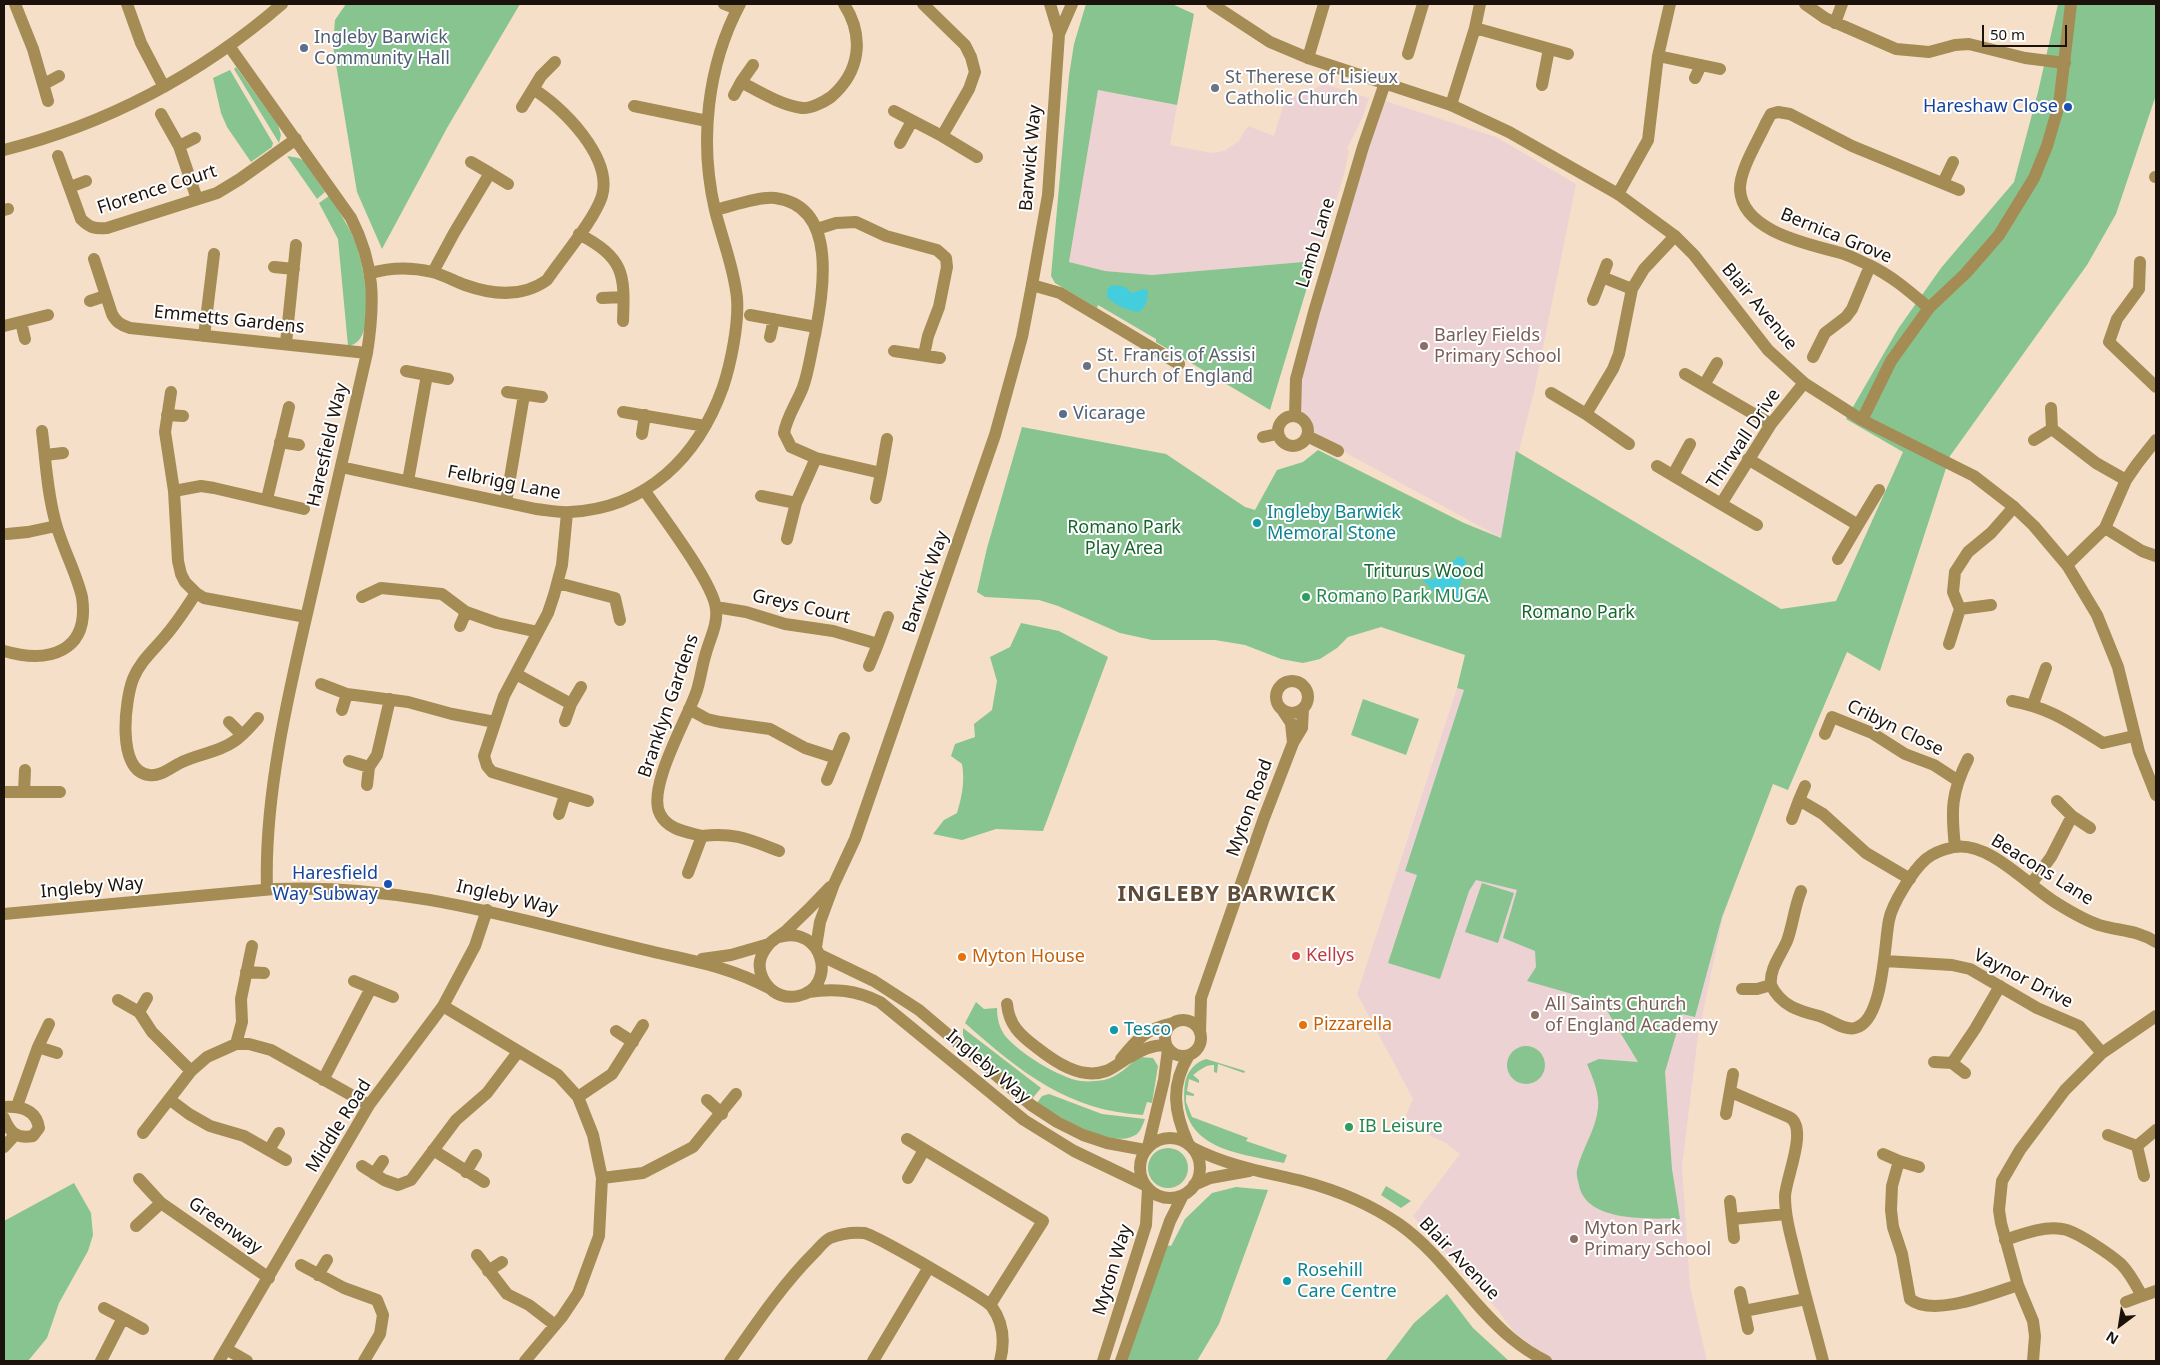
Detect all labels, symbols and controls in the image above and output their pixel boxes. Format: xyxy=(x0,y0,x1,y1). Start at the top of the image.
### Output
scale bar xyxy=(1985,15,2070,47)
text: 50 m xyxy=(1990,24,2025,44)
place label: Ingleby Barwick Community Hall xyxy=(314,27,450,70)
marker: Ingleby Barwick Community Hall xyxy=(298,42,310,54)
place label: St Therese of Lisieux Catholic Church xyxy=(1225,67,1398,110)
marker: St Therese of Lisieux Catholic Church xyxy=(1209,82,1221,94)
place label: Hareshaw Close xyxy=(1923,96,2058,118)
marker: Hareshaw Close xyxy=(2062,101,2074,113)
street label: Barwick Way xyxy=(1016,104,1046,212)
street label: Florence Court xyxy=(95,161,219,219)
street label: Lamb Lane xyxy=(1292,195,1340,291)
street label: Bernica Grove xyxy=(1777,204,1895,268)
street label: Blair Avenue xyxy=(1717,259,1801,355)
street label: Emmetts Gardens xyxy=(153,301,305,339)
place label: Barley Fields Primary School xyxy=(1434,325,1561,368)
marker: Barley Fields Primary School xyxy=(1418,340,1430,352)
place label: St. Francis of Assisi Church of England xyxy=(1097,345,1256,388)
marker: St. Francis of Assisi Church of England xyxy=(1081,360,1093,372)
street label: Haresfield Way xyxy=(303,381,353,509)
street label: Thirwall Drive xyxy=(1703,385,1785,493)
place label: Vicarage xyxy=(1073,403,1146,425)
marker: Vicarage xyxy=(1057,408,1069,420)
street label: Felbrigg Lane xyxy=(446,461,562,505)
place label: Ingleby Barwick Memoral Stone xyxy=(1267,502,1401,544)
park label: Romano Park Play Area xyxy=(1067,517,1181,560)
marker: Ingleby Barwick Memoral Stone xyxy=(1251,517,1263,529)
street label: Barwick Way xyxy=(898,528,954,636)
park label: Triturus Wood xyxy=(1364,561,1484,583)
street label: Greys Court xyxy=(750,585,852,629)
place label: Romano Park MUGA xyxy=(1316,586,1489,608)
marker: Romano Park MUGA xyxy=(1300,591,1312,603)
park label: Romano Park xyxy=(1521,602,1635,624)
street label: Branklyn Gardens xyxy=(634,631,704,781)
street label: Cribyn Close xyxy=(1843,695,1947,761)
street label: Myton Road xyxy=(1222,756,1278,860)
street label: Beacons Lane xyxy=(1987,830,2097,910)
place label: Haresfield Way Subway xyxy=(273,863,378,906)
street label: Ingleby Way xyxy=(40,873,144,903)
street label: Ingleby Way xyxy=(454,876,560,920)
marker: Haresfield Way Subway xyxy=(382,878,394,890)
district label: INGLEBY BARWICK xyxy=(1116,882,1338,908)
place label: Kellys xyxy=(1306,945,1354,967)
street label: Vaynor Drive xyxy=(1970,945,2076,1013)
place label: Myton House xyxy=(972,946,1085,968)
marker: Kellys xyxy=(1290,950,1302,962)
marker: Myton House xyxy=(956,951,968,963)
place label: All Saints Church of England Academy xyxy=(1545,994,1718,1036)
marker: All Saints Church of England Academy xyxy=(1529,1009,1541,1021)
place label: Pizzarella xyxy=(1313,1014,1392,1036)
place label: Tesco xyxy=(1124,1019,1171,1041)
marker: Pizzarella xyxy=(1297,1019,1309,1031)
marker: Tesco xyxy=(1108,1024,1120,1036)
street label: Ingleby Way xyxy=(941,1026,1035,1108)
street label: Middle Road xyxy=(302,1075,376,1177)
place label: IB Leisure xyxy=(1359,1116,1443,1138)
marker: IB Leisure xyxy=(1343,1121,1355,1133)
street label: Greenway xyxy=(184,1193,266,1259)
street label: Blair Avenue xyxy=(1414,1213,1504,1305)
place label: Myton Park Primary School xyxy=(1584,1218,1711,1260)
street label: Myton Way xyxy=(1089,1222,1137,1318)
marker: Myton Park Primary School xyxy=(1568,1233,1580,1245)
place label: Rosehill Care Centre xyxy=(1297,1260,1397,1302)
marker: Rosehill Care Centre xyxy=(1281,1275,1293,1287)
north arrow xyxy=(2095,1300,2145,1350)
text: N xyxy=(2102,1327,2122,1349)

